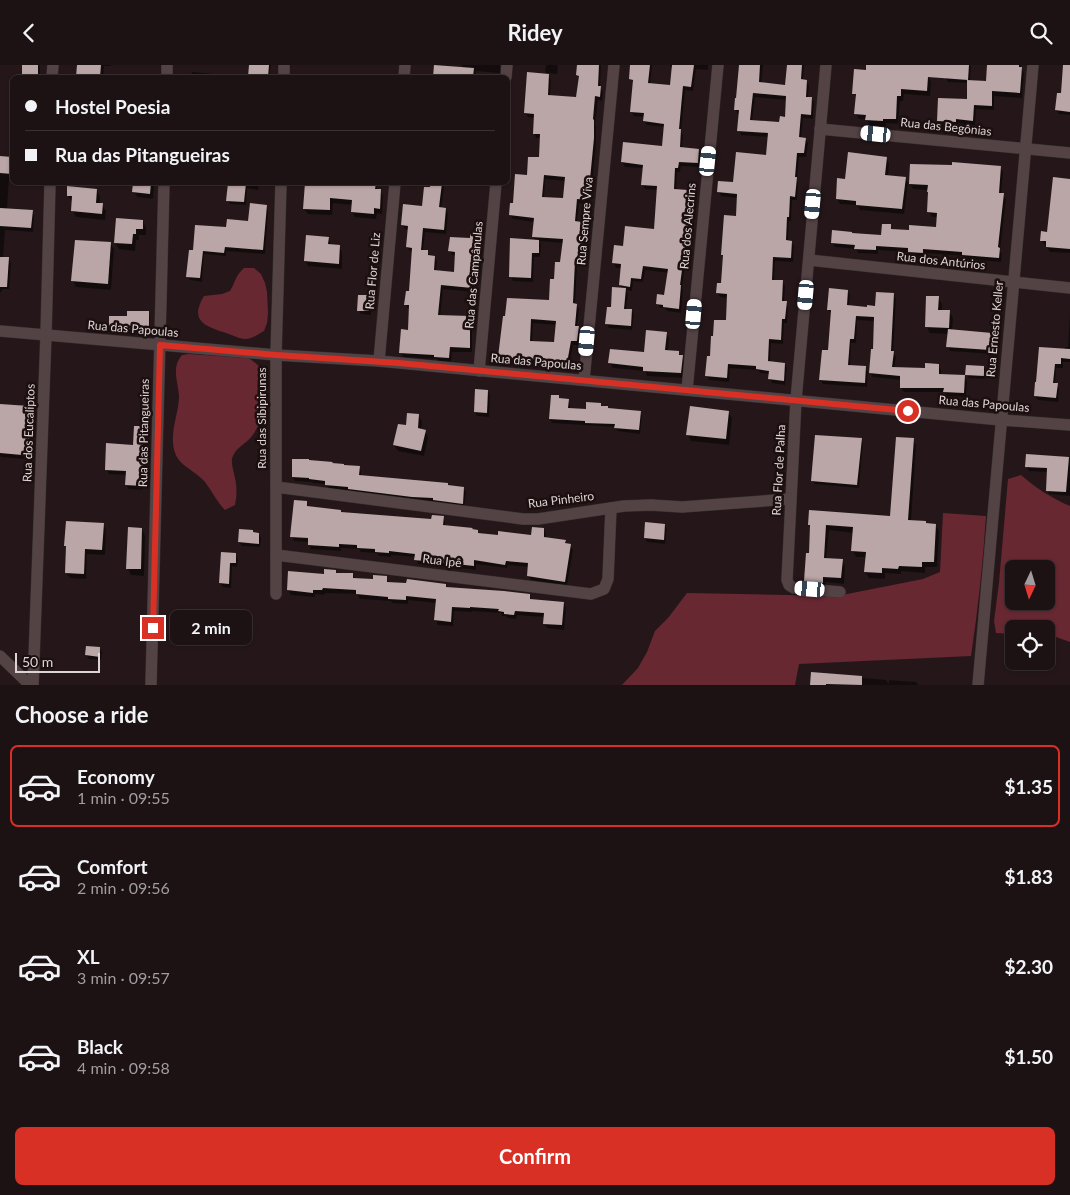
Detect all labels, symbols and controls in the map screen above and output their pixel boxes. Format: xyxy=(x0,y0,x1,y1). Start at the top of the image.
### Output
icon: back xyxy=(15,19,43,47)
text: Ridey xyxy=(507,19,563,46)
icon: search xyxy=(1027,19,1055,47)
text: Hostel Poesia xyxy=(55,95,170,118)
street label: Rua das Begônias xyxy=(900,114,992,139)
car xyxy=(860,125,891,143)
text: Rua das Pitangueiras xyxy=(55,143,230,166)
car xyxy=(698,145,717,177)
street label: Rua Sempre Viva xyxy=(573,176,596,266)
street label: Rua dos Alecrins xyxy=(676,182,699,270)
car xyxy=(804,188,821,220)
street label: Rua das Campânulas xyxy=(461,221,486,329)
street label: Rua Flor de Liz xyxy=(362,231,383,310)
street label: Rua dos Antúrios xyxy=(896,248,986,273)
car xyxy=(797,279,814,311)
street label: Rua Ernesto Keller xyxy=(983,280,1006,378)
car xyxy=(685,298,702,330)
street label: Rua das Papoulas xyxy=(87,317,179,340)
car xyxy=(578,325,595,357)
street label: Rua das Papoulas xyxy=(490,350,582,373)
street label: Rua das Sibipirunas xyxy=(254,367,269,469)
street label: Rua das Pitangueiras xyxy=(135,379,152,487)
street label: Rua dos Eucaliptos xyxy=(19,384,38,482)
street label: Rua das Papoulas xyxy=(938,392,1030,415)
route start xyxy=(897,400,919,422)
street label: Rua Flor de Palha xyxy=(769,424,788,516)
street label: Rua Pinheiro xyxy=(527,488,595,511)
street label: Rua Ipê xyxy=(422,551,463,570)
north arrow xyxy=(1005,560,1055,610)
map controls xyxy=(1005,560,1055,670)
car xyxy=(794,580,825,598)
callout: 2 min xyxy=(170,611,253,645)
route end xyxy=(142,617,164,639)
text: 2 min xyxy=(191,618,231,637)
button: locate xyxy=(1005,620,1055,670)
scale bar xyxy=(15,650,100,673)
text: 50 m xyxy=(22,653,53,670)
text: Choose a ride xyxy=(15,701,149,728)
icon: car xyxy=(17,764,62,809)
text: Economy xyxy=(77,765,155,788)
text: $1.35 xyxy=(1004,775,1053,798)
text: 1 min · 09:55 xyxy=(77,788,170,807)
icon: car xyxy=(17,854,62,899)
text: Comfort xyxy=(77,855,148,878)
text: $1.83 xyxy=(1004,865,1053,888)
text: 2 min · 09:56 xyxy=(77,878,170,897)
icon: car xyxy=(17,944,62,989)
text: XL xyxy=(77,945,100,968)
text: $2.30 xyxy=(1004,955,1053,978)
text: 3 min · 09:57 xyxy=(77,968,170,987)
icon: car xyxy=(17,1034,62,1079)
text: Black xyxy=(77,1035,123,1058)
text: $1.50 xyxy=(1004,1045,1053,1068)
text: 4 min · 09:58 xyxy=(77,1058,170,1077)
button: Confirm xyxy=(15,1127,1055,1185)

